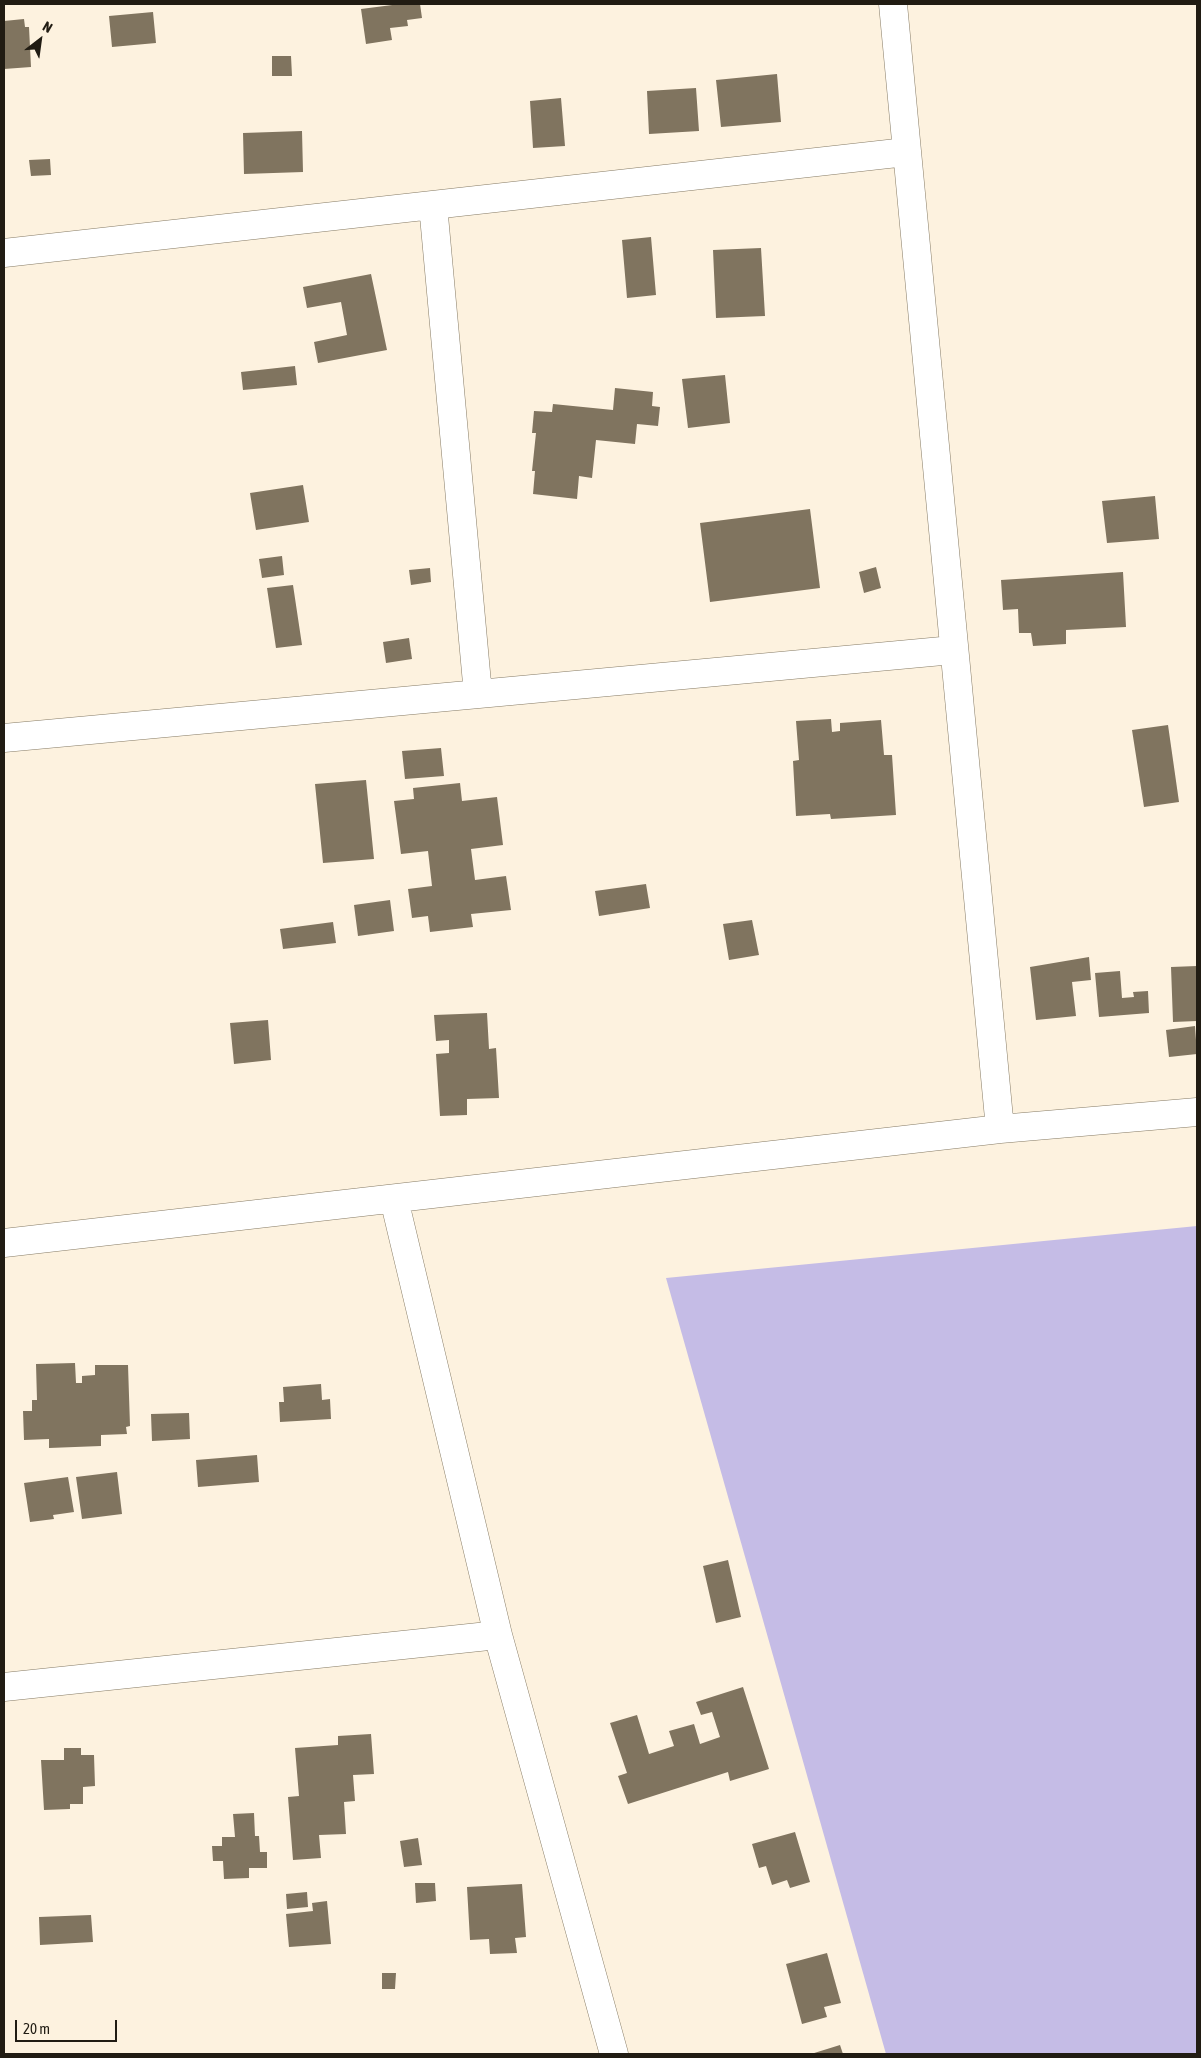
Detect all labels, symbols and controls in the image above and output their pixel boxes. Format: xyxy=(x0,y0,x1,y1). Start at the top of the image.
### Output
north arrow xyxy=(15,15,65,65)
text: N xyxy=(40,18,55,36)
scale bar xyxy=(18,2010,120,2042)
text: 20 m xyxy=(23,2020,50,2037)

